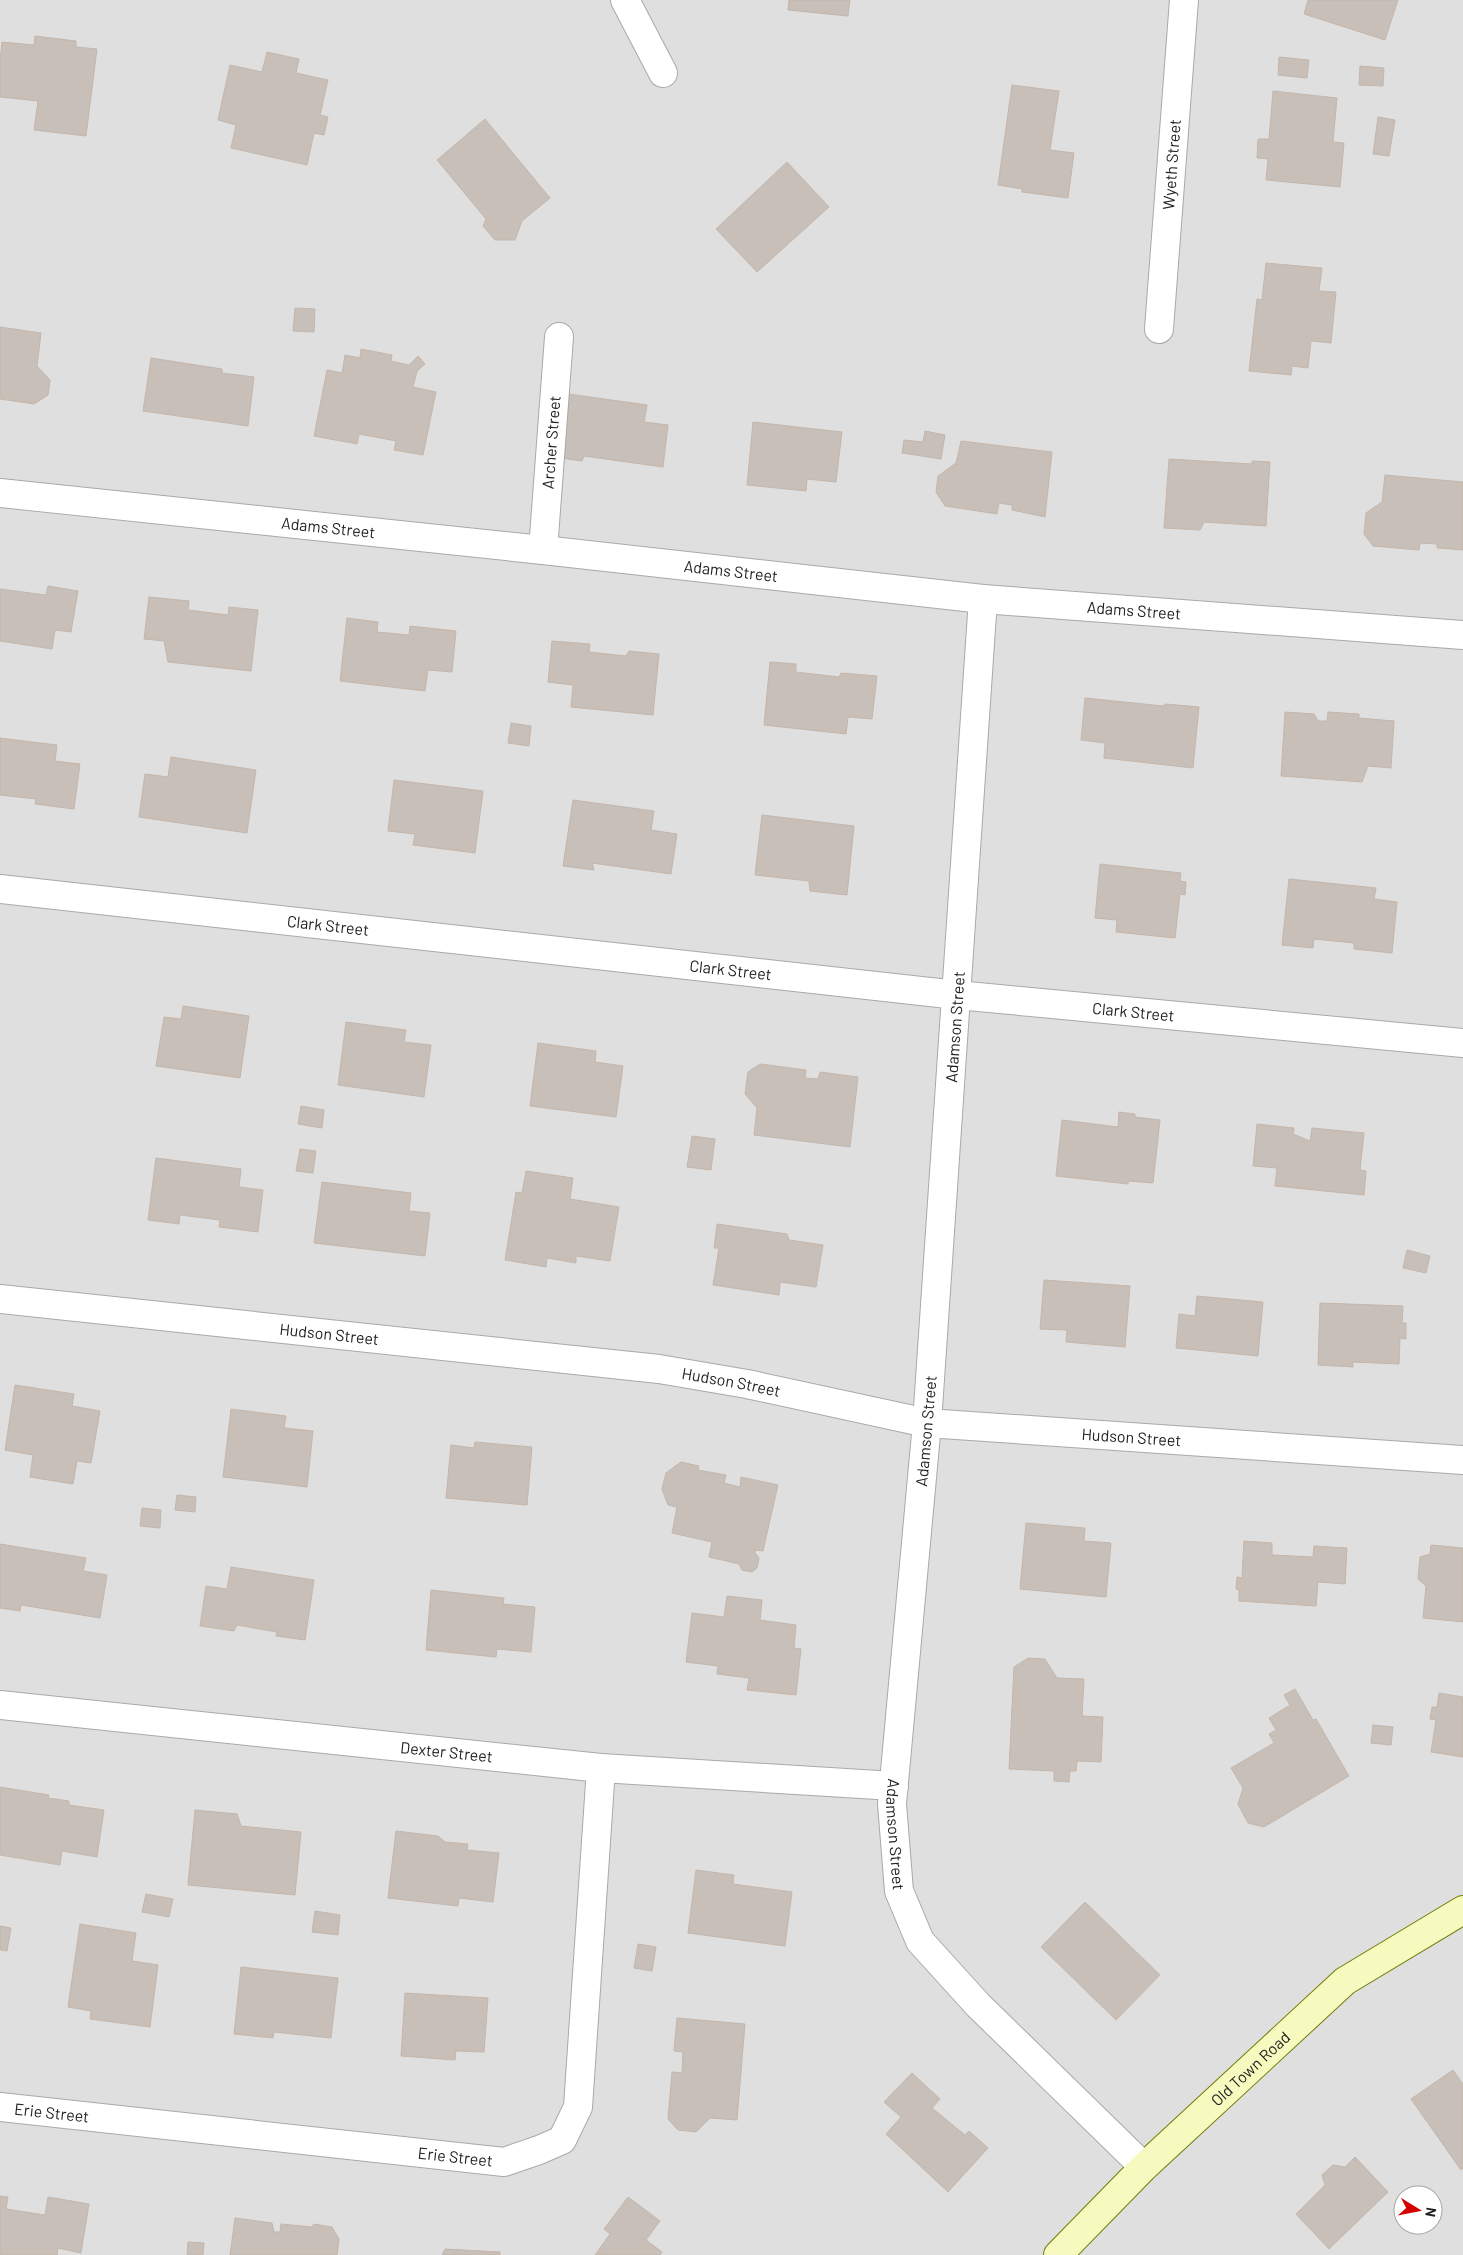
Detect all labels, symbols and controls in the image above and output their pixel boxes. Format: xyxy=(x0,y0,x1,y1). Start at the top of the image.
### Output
street label: Wyeth Street xyxy=(1158,118,1184,210)
street label: Archer Street xyxy=(538,395,564,490)
street label: Adams Street xyxy=(280,513,376,541)
street label: Adams Street xyxy=(683,556,779,585)
street label: Adams Street xyxy=(1086,597,1182,623)
street label: Clark Street xyxy=(286,911,370,939)
street label: Clark Street xyxy=(689,955,773,983)
street label: Adamson Street xyxy=(941,971,968,1083)
street label: Clark Street xyxy=(1092,998,1175,1025)
street label: Hudson Street xyxy=(279,1319,380,1348)
street label: Hudson Street xyxy=(681,1363,782,1400)
street label: Adamson Street xyxy=(911,1375,940,1487)
street label: Hudson Street xyxy=(1081,1424,1182,1450)
street label: Dexter Street xyxy=(400,1737,494,1766)
street label: Adamson Street xyxy=(883,1778,909,1891)
street label: Old Town Road xyxy=(1207,2027,1293,2109)
street label: Erie Street xyxy=(13,2099,90,2126)
street label: Erie Street xyxy=(417,2143,494,2170)
north arrow xyxy=(1393,2185,1443,2235)
text: N xyxy=(1422,2206,1440,2218)

